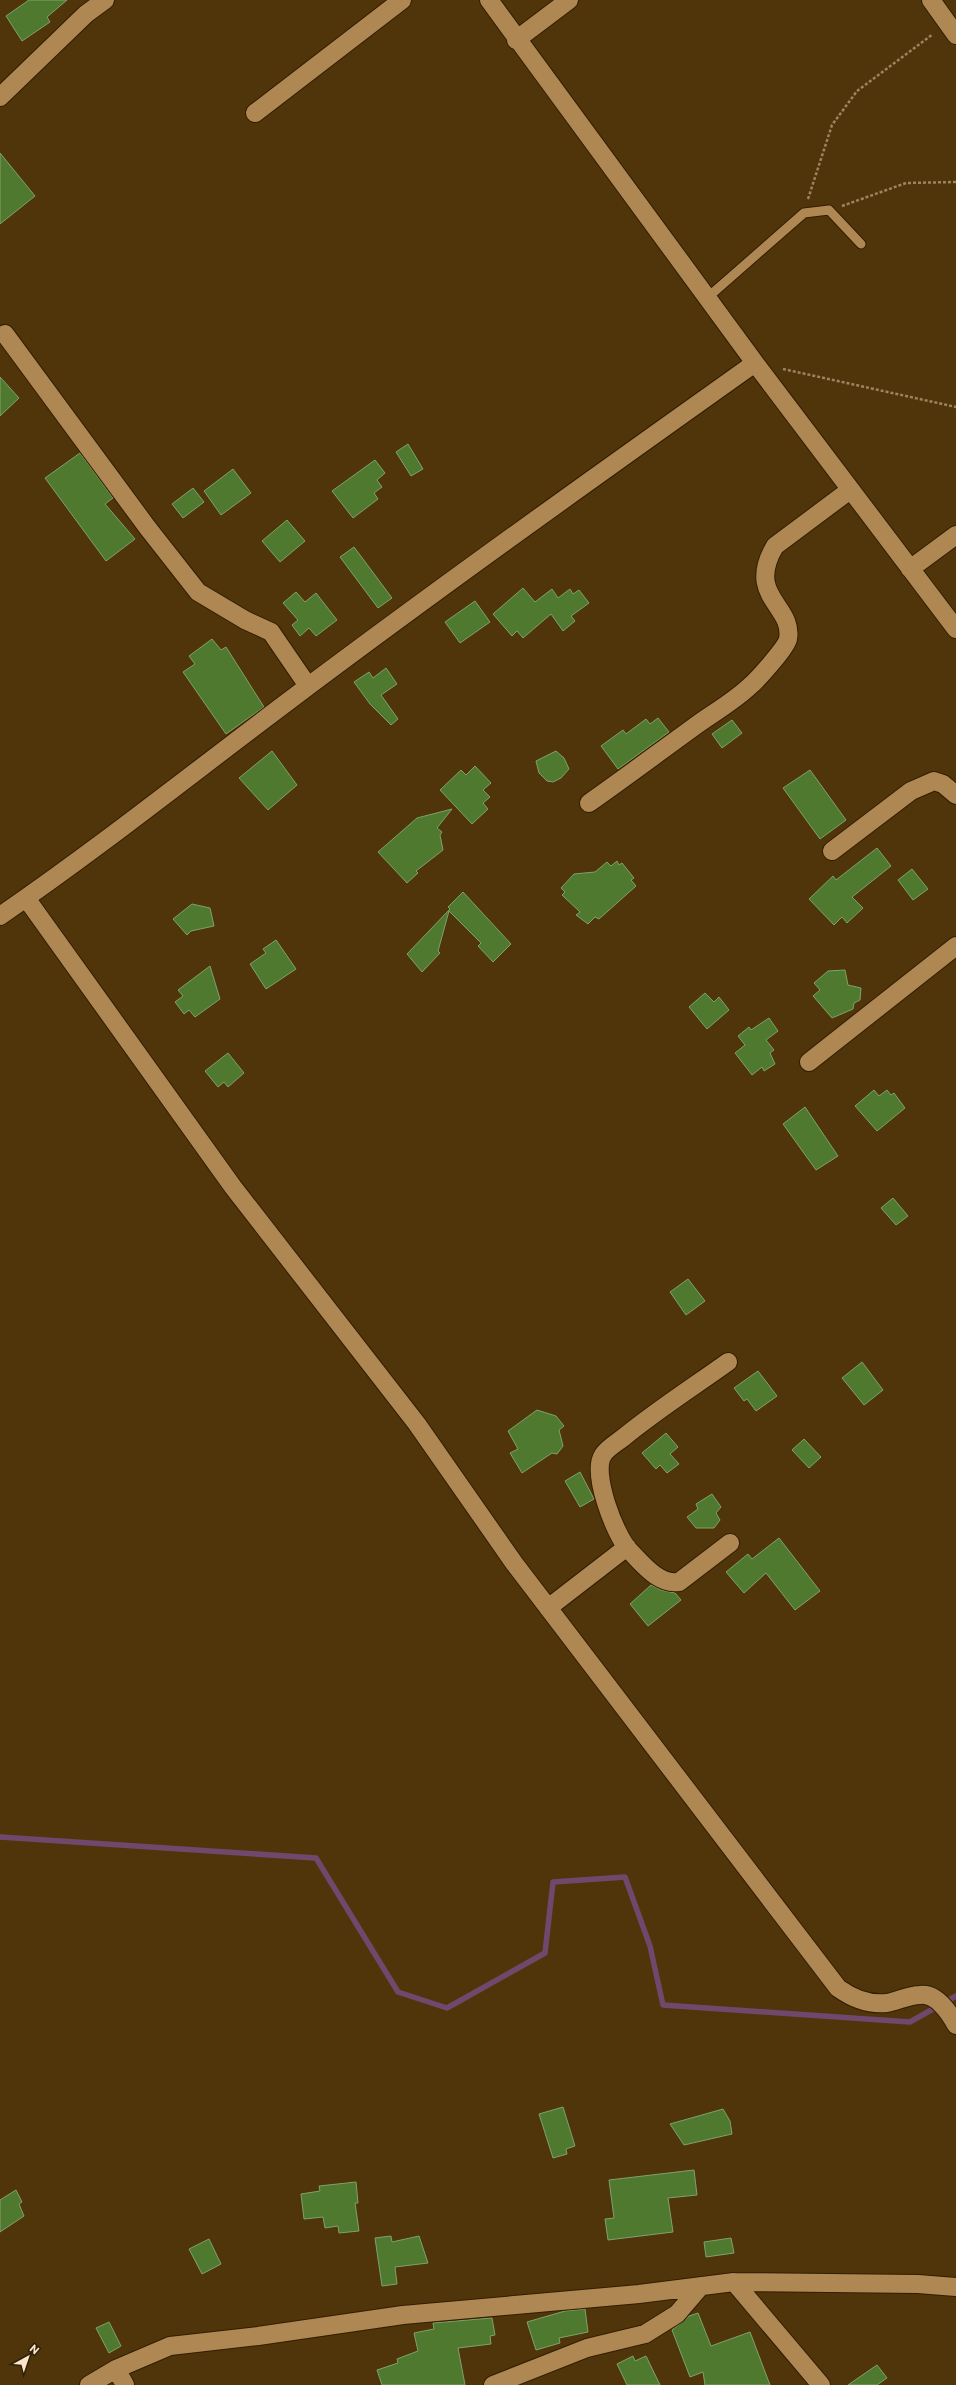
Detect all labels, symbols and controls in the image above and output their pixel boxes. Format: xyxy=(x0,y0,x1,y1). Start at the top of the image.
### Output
north arrow xyxy=(8,2337,48,2377)
text: N xyxy=(27,2341,42,2357)

